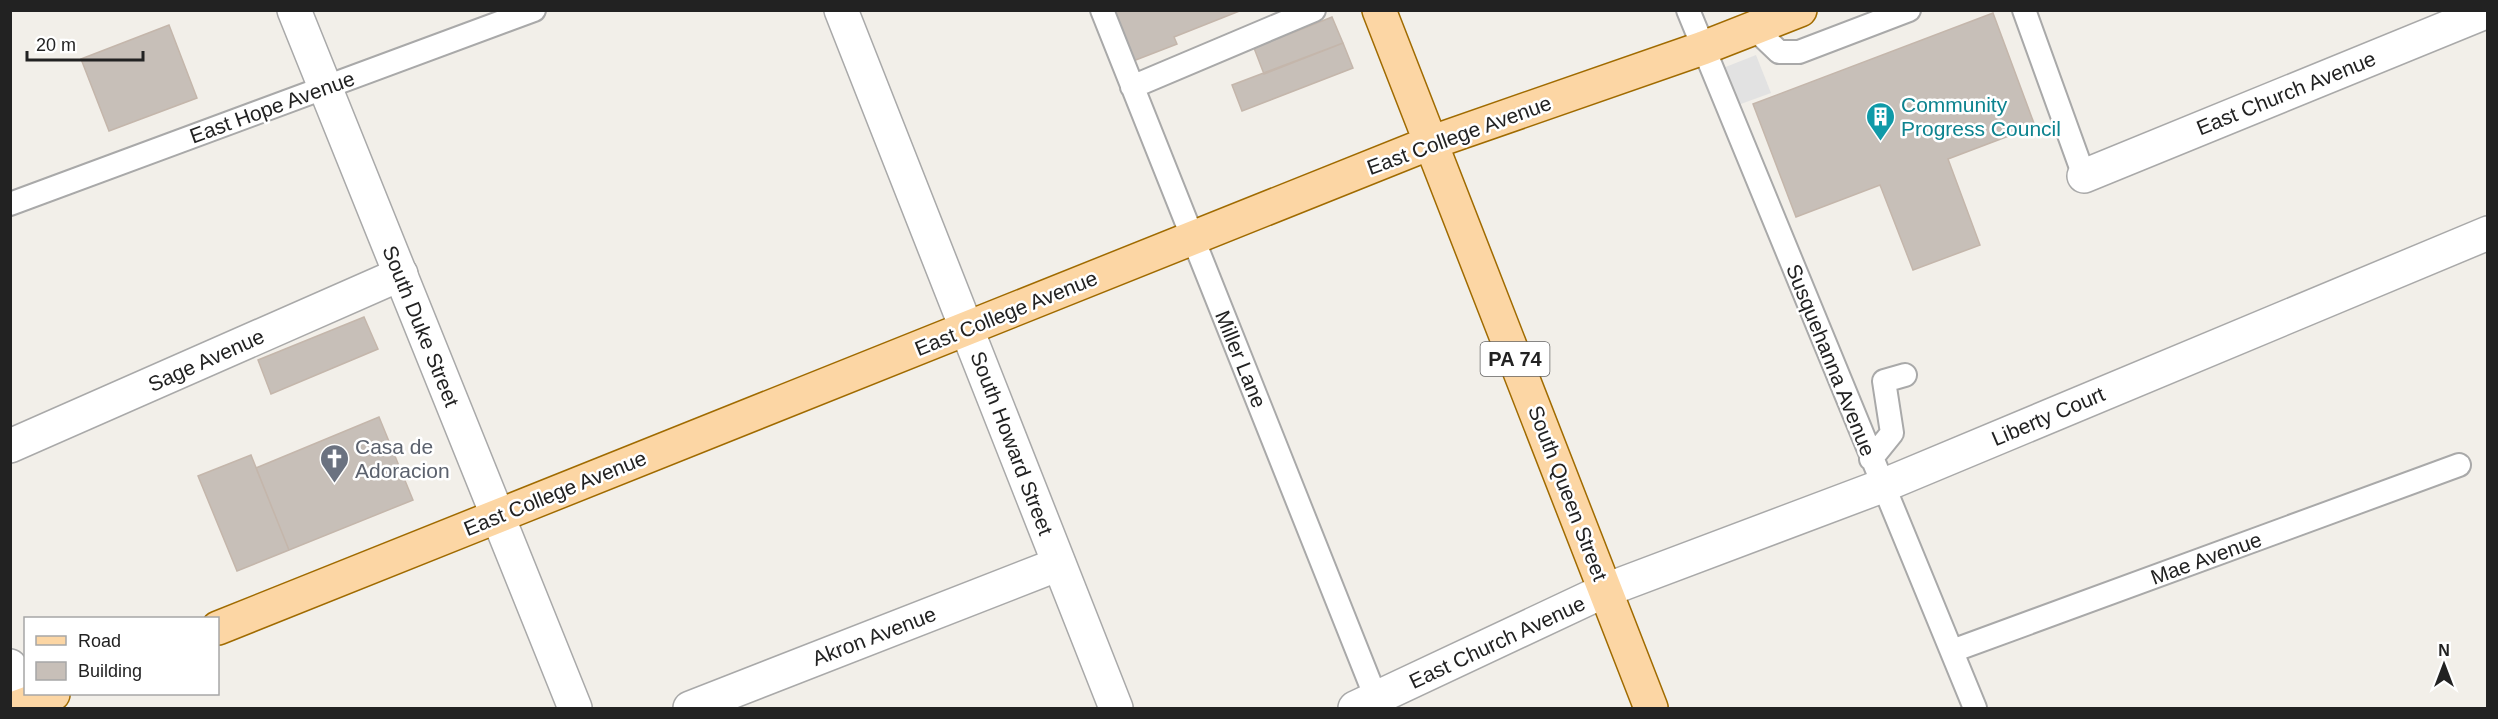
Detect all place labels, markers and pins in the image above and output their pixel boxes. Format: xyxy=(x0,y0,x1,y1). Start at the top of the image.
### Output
place label: Community Progress Council xyxy=(1901,93,2061,140)
building icon: Community Progress Council xyxy=(1864,100,1896,142)
place label: Casa de Adoracion xyxy=(355,435,450,482)
church icon: Casa de Adoracion xyxy=(318,442,350,484)

